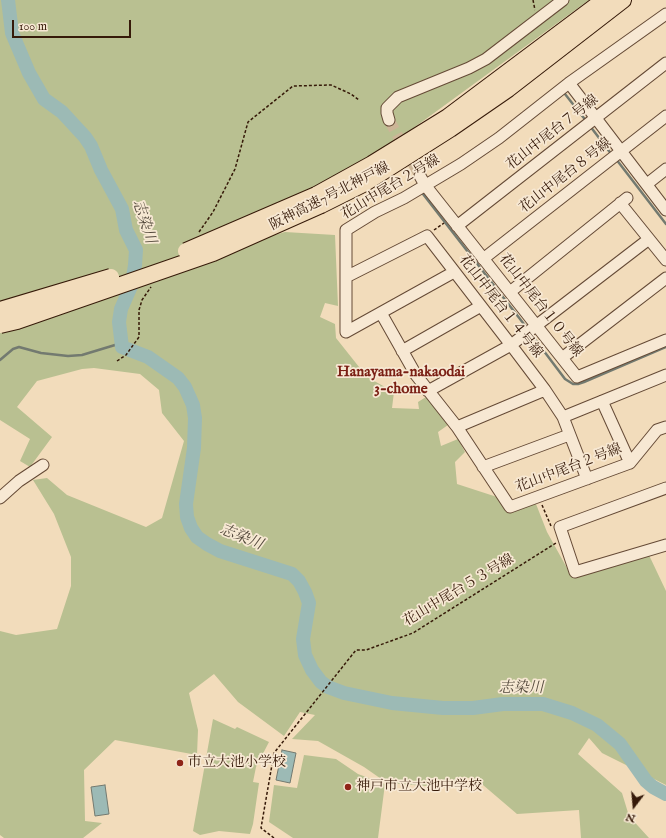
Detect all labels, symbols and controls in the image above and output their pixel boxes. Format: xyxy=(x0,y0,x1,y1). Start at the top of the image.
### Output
scale bar xyxy=(14,12,133,38)
text: 100 m xyxy=(19,19,47,34)
street label: 花山中尾台７号線 xyxy=(504,92,602,174)
street label: 花山中尾台８号線 xyxy=(517,135,615,217)
street label: 花山中尾台２号線 xyxy=(339,152,443,224)
street label: 阪神高速7号北神戸線 xyxy=(267,159,393,235)
water label: 志染川 xyxy=(127,198,159,246)
street label: 花山中尾台１０号線 xyxy=(495,251,585,361)
street label: 花山中尾台１４号線 xyxy=(455,252,545,362)
district label: Hanayama-nakaodai 3-chome xyxy=(337,364,465,399)
street label: 花山中尾台２号線 xyxy=(514,441,624,497)
water label: 志染川 xyxy=(217,521,265,555)
street label: 花山中尾台５３号線 xyxy=(401,551,517,631)
water label: 志染川 xyxy=(499,680,543,698)
place label: 市立大池小学校 xyxy=(188,755,286,771)
marker: 市立大池小学校 xyxy=(175,758,185,768)
place label: 神戸市立大池中学校 xyxy=(356,779,482,795)
marker: 神戸市立大池中学校 xyxy=(343,782,353,792)
north arrow xyxy=(614,786,654,826)
text: N xyxy=(624,809,637,826)

